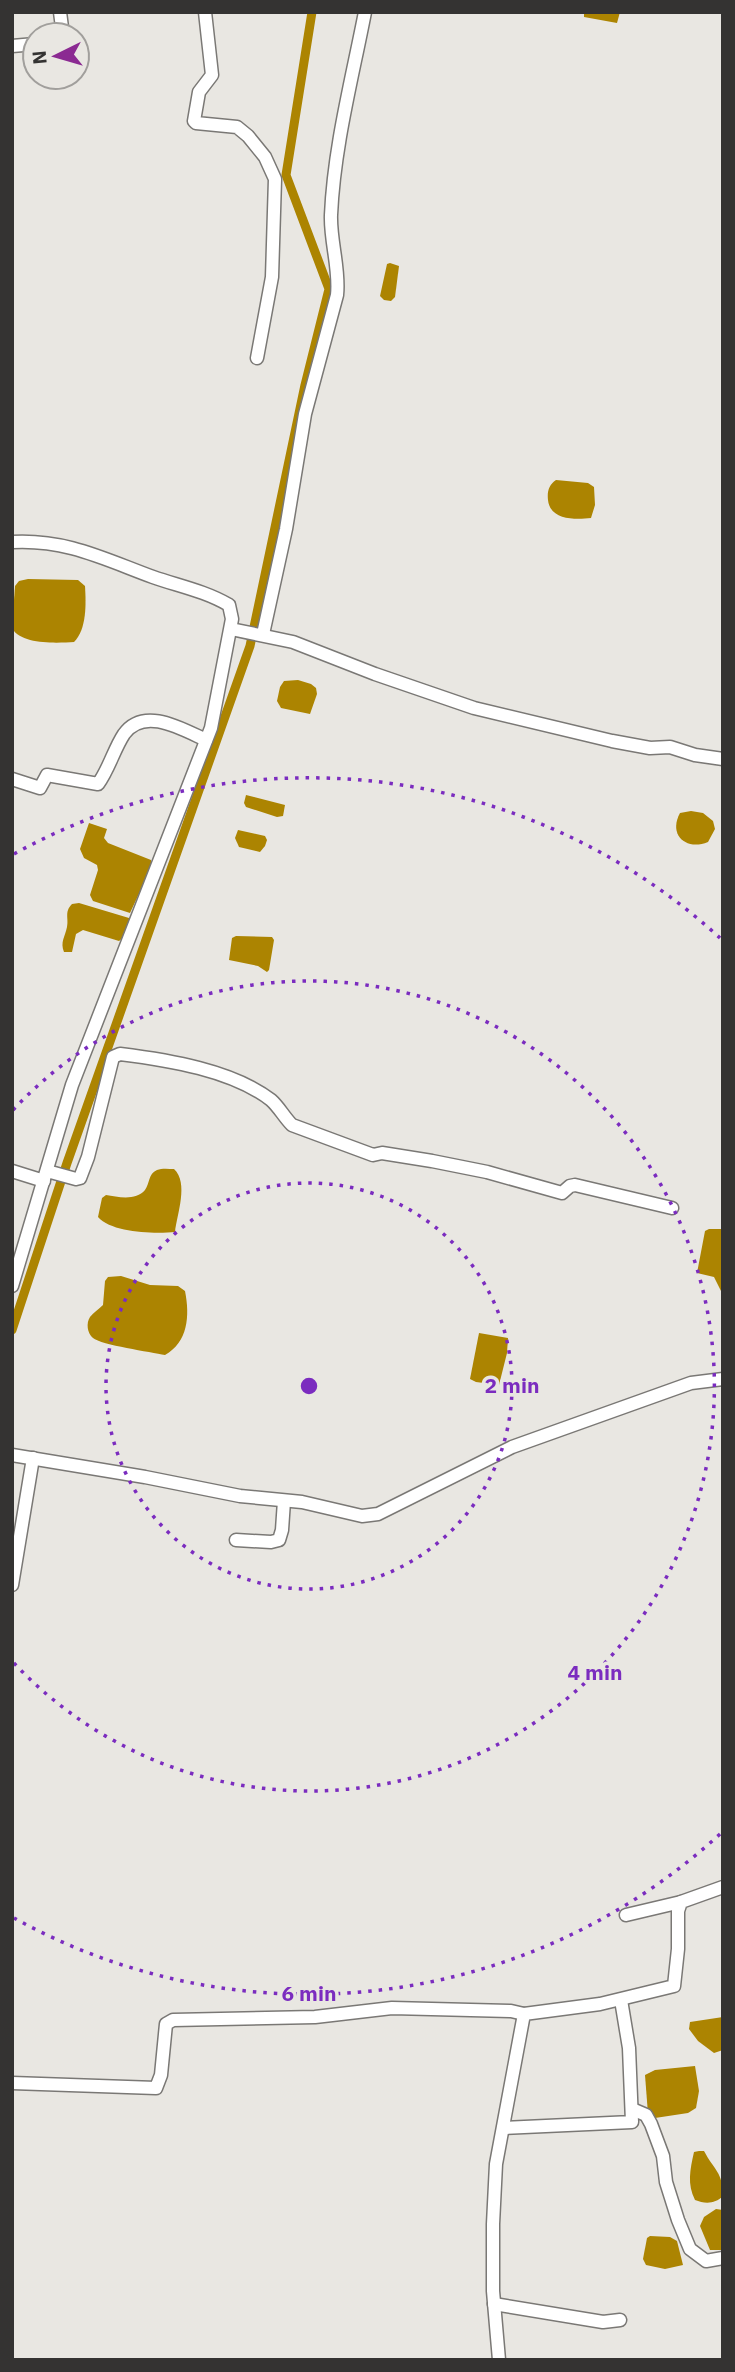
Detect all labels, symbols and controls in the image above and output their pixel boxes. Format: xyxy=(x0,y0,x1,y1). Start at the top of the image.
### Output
north arrow xyxy=(21,21,91,91)
text: N xyxy=(27,50,52,65)
text: 2 min xyxy=(485,1371,539,1399)
centre of rings xyxy=(297,1374,321,1398)
text: 4 min xyxy=(568,1658,622,1686)
text: 6 min xyxy=(282,1979,336,2007)

